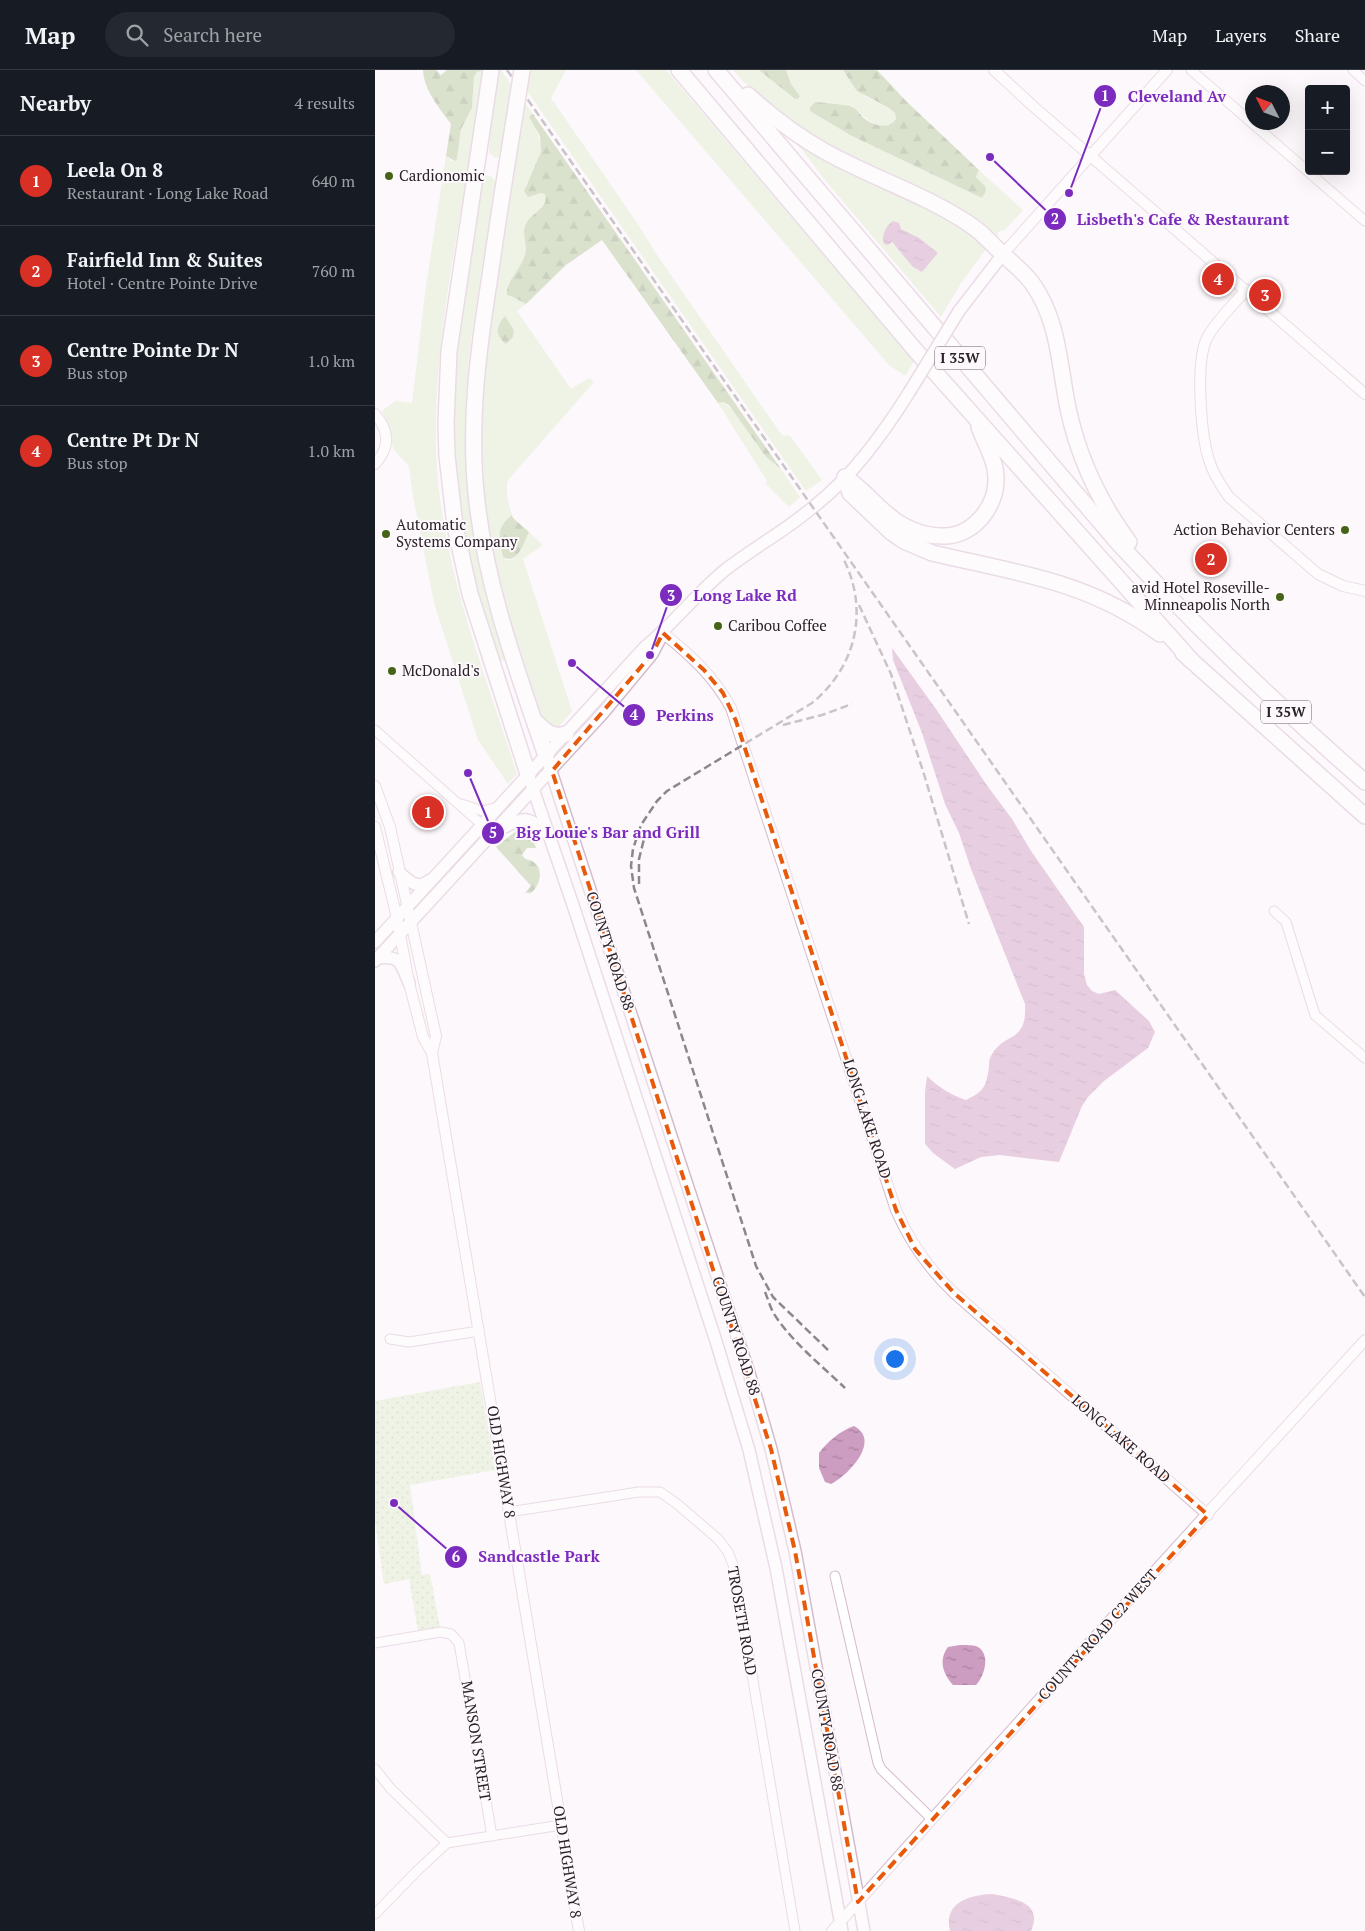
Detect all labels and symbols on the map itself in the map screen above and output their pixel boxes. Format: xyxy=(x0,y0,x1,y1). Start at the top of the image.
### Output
callout: Cleveland Av xyxy=(1093,81,1236,112)
text: 1 xyxy=(1101,85,1109,105)
text: Cleveland Av xyxy=(1128,85,1227,107)
north arrow xyxy=(1245,85,1290,130)
place label: Cardionomic xyxy=(399,165,485,185)
marker: Cardionomic xyxy=(383,170,395,182)
callout: Lisbeth's Cafe & Restaurant xyxy=(1042,203,1300,234)
text: 2 xyxy=(1051,208,1059,228)
text: Lisbeth's Cafe & Restaurant xyxy=(1077,208,1290,230)
pin: 4 xyxy=(1202,260,1234,298)
pin: 3 xyxy=(1249,276,1281,314)
road number: I 35W xyxy=(935,346,985,370)
place label: Automatic Systems Company xyxy=(396,514,518,551)
place label: Action Behavior Centers xyxy=(1173,519,1335,539)
marker: Action Behavior Centers xyxy=(1339,524,1351,536)
marker: Automatic Systems Company xyxy=(380,528,392,540)
pin: 2 xyxy=(1195,540,1227,578)
place label: avid Hotel Roseville- Minneapolis North xyxy=(1132,577,1270,614)
callout: Long Lake Rd xyxy=(658,580,807,611)
text: Long Lake Rd xyxy=(693,584,797,606)
text: 3 xyxy=(667,585,675,605)
marker: avid Hotel Roseville- Minneapolis North xyxy=(1274,591,1286,603)
place label: Caribou Coffee xyxy=(728,615,827,635)
marker: Caribou Coffee xyxy=(712,620,724,632)
place label: McDonald's xyxy=(402,660,480,680)
marker: McDonald's xyxy=(386,665,398,677)
callout: Perkins xyxy=(622,700,724,731)
road number: I 35W xyxy=(1261,700,1311,724)
text: 4 xyxy=(630,704,639,724)
text: Perkins xyxy=(656,704,714,726)
pin: 1 xyxy=(412,793,444,831)
callout: Big Louie's Bar and Grill xyxy=(481,817,710,848)
text: Big Louie's Bar and Grill xyxy=(516,821,700,843)
text: 5 xyxy=(489,822,497,842)
street label: COUNTY ROAD 88 xyxy=(582,889,640,1013)
street label: LONG LAKE ROAD xyxy=(839,1056,897,1181)
street label: COUNTY ROAD 88 xyxy=(708,1274,766,1398)
your location xyxy=(882,1346,908,1372)
street label: LONG LAKE ROAD xyxy=(1068,1390,1175,1487)
street label: OLD HIGHWAY 8 xyxy=(483,1404,521,1520)
callout: Sandcastle Park xyxy=(443,1541,610,1572)
text: Sandcastle Park xyxy=(478,1545,600,1567)
text: 6 xyxy=(452,1546,461,1566)
street label: TROSETH ROAD xyxy=(724,1565,762,1677)
street label: COUNTY ROAD C2 WEST xyxy=(1033,1565,1161,1704)
street label: COUNTY ROAD 88 xyxy=(807,1667,849,1793)
street label: MANSON STREET xyxy=(458,1679,496,1802)
street label: OLD HIGHWAY 8 xyxy=(549,1804,587,1920)

